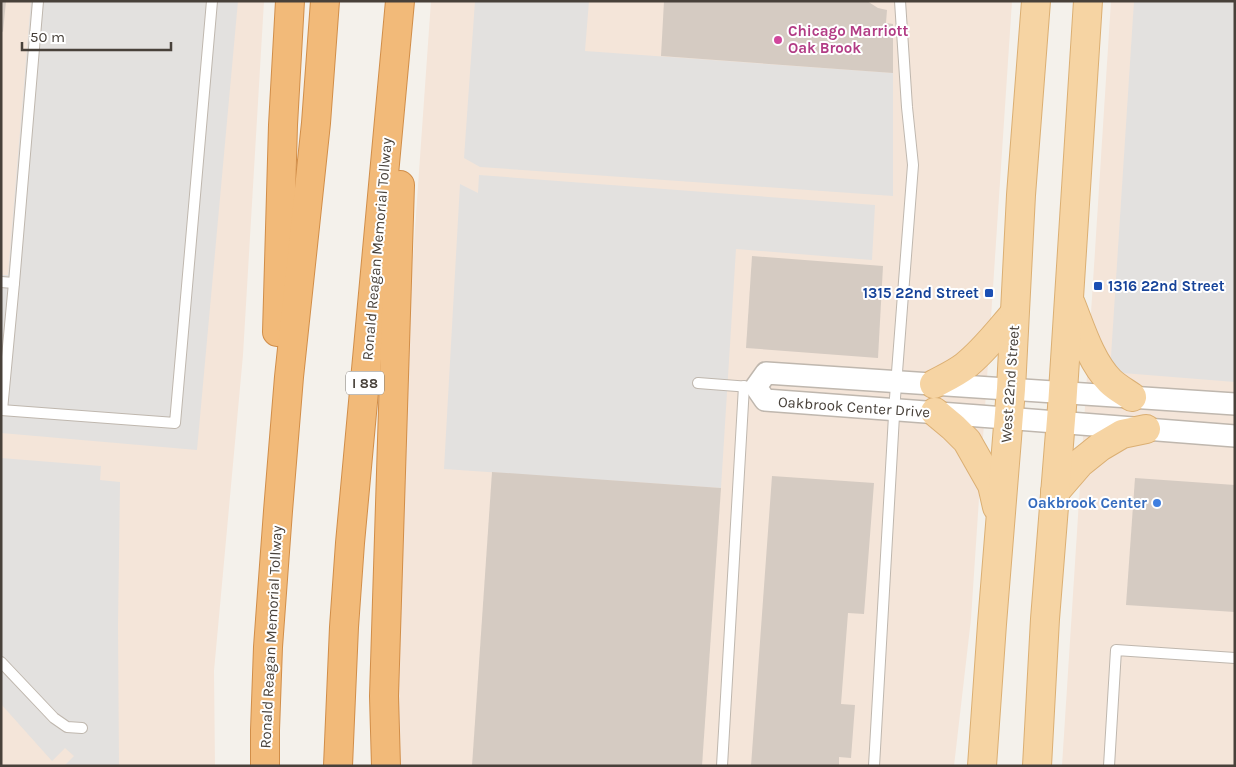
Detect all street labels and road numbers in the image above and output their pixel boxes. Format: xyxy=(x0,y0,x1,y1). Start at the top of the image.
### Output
street label: Ronald Reagan Memorial Tollway xyxy=(358,137,396,361)
street label: West 22nd Street xyxy=(997,324,1023,443)
road number: I 88 xyxy=(346,372,384,394)
street label: Oakbrook Center Drive xyxy=(777,393,931,421)
street label: Ronald Reagan Memorial Tollway xyxy=(256,525,286,749)

